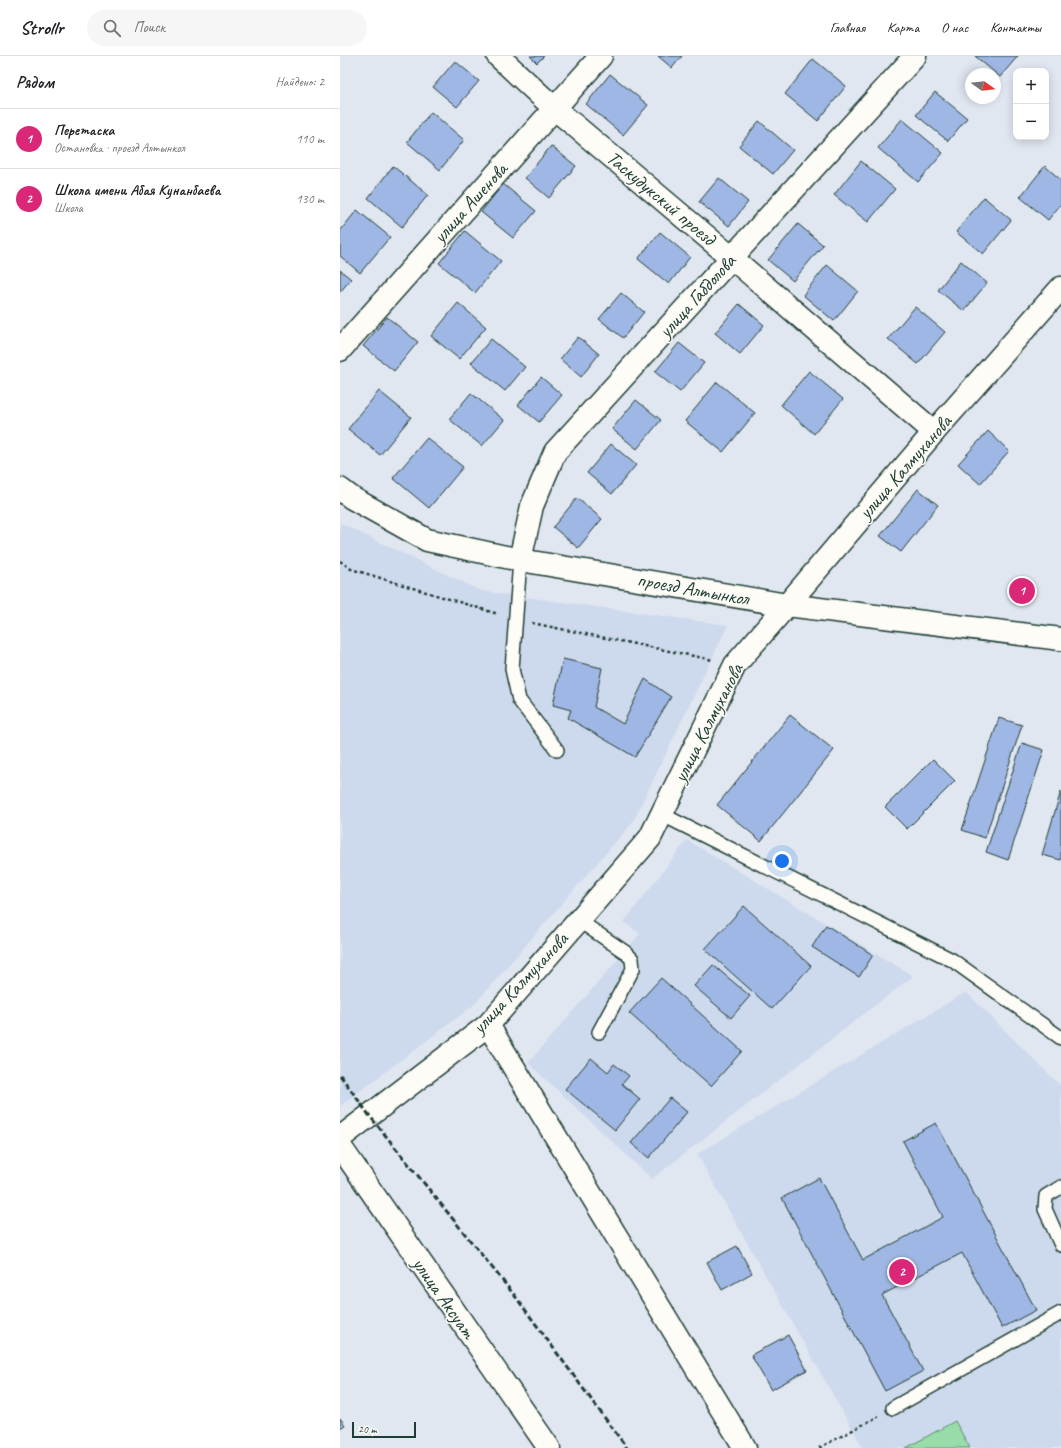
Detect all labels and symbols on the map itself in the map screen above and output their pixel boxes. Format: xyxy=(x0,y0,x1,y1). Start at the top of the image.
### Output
north arrow xyxy=(965,68,1001,104)
street label: Таскудукский проезд xyxy=(601,145,722,252)
street label: улица Ашенова xyxy=(427,156,514,249)
street label: улица Габдолова xyxy=(652,248,742,344)
street label: улица Калмуханова xyxy=(852,408,958,525)
street label: проезд Алтынкол xyxy=(635,567,752,611)
pin: 1 xyxy=(1009,576,1035,606)
street label: улица Калмуханова xyxy=(667,658,750,787)
your location xyxy=(772,851,792,871)
street label: улица Калмуханова xyxy=(466,926,575,1040)
street label: улица Аксуат xyxy=(406,1251,482,1345)
pin: 2 xyxy=(889,1257,915,1287)
scale bar xyxy=(352,1420,416,1439)

